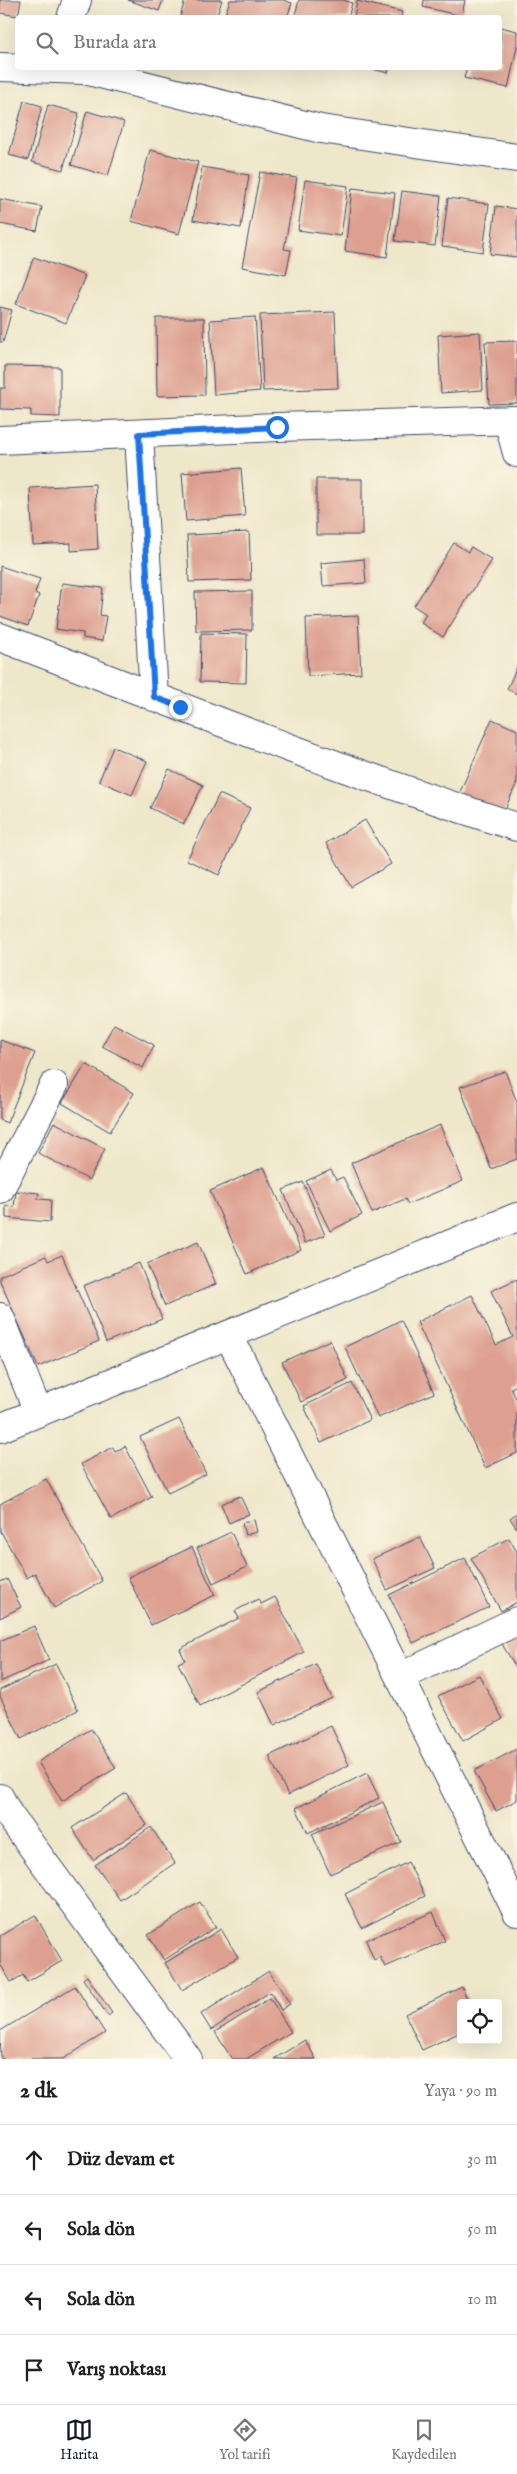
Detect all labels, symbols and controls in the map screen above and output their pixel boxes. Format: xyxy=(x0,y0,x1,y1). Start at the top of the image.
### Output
search box xyxy=(15,15,502,70)
icon: search xyxy=(33,29,61,57)
text: Burada ara xyxy=(73,31,157,55)
route start xyxy=(266,416,289,439)
route end xyxy=(169,696,192,719)
map controls xyxy=(457,1999,502,2044)
button: locate xyxy=(457,1999,502,2044)
text: 2 dk xyxy=(20,2078,57,2105)
text: Yaya · 90 m xyxy=(424,2082,497,2102)
icon: ahead xyxy=(20,2146,48,2174)
text: Düz devam et xyxy=(67,2148,175,2172)
text: 30 m xyxy=(467,2150,497,2170)
icon: left xyxy=(20,2216,48,2244)
text: Sola dön xyxy=(67,2218,135,2242)
text: 50 m xyxy=(468,2220,497,2240)
icon: left xyxy=(20,2286,48,2314)
text: Sola dön xyxy=(67,2288,135,2312)
text: 10 m xyxy=(467,2290,497,2310)
icon: arrive xyxy=(20,2356,48,2384)
text: Varış noktası xyxy=(67,2358,166,2382)
tab: Harita xyxy=(60,2416,98,2464)
tab: Yol tarifi xyxy=(219,2416,271,2464)
tab: Kaydedilen xyxy=(391,2416,457,2464)

